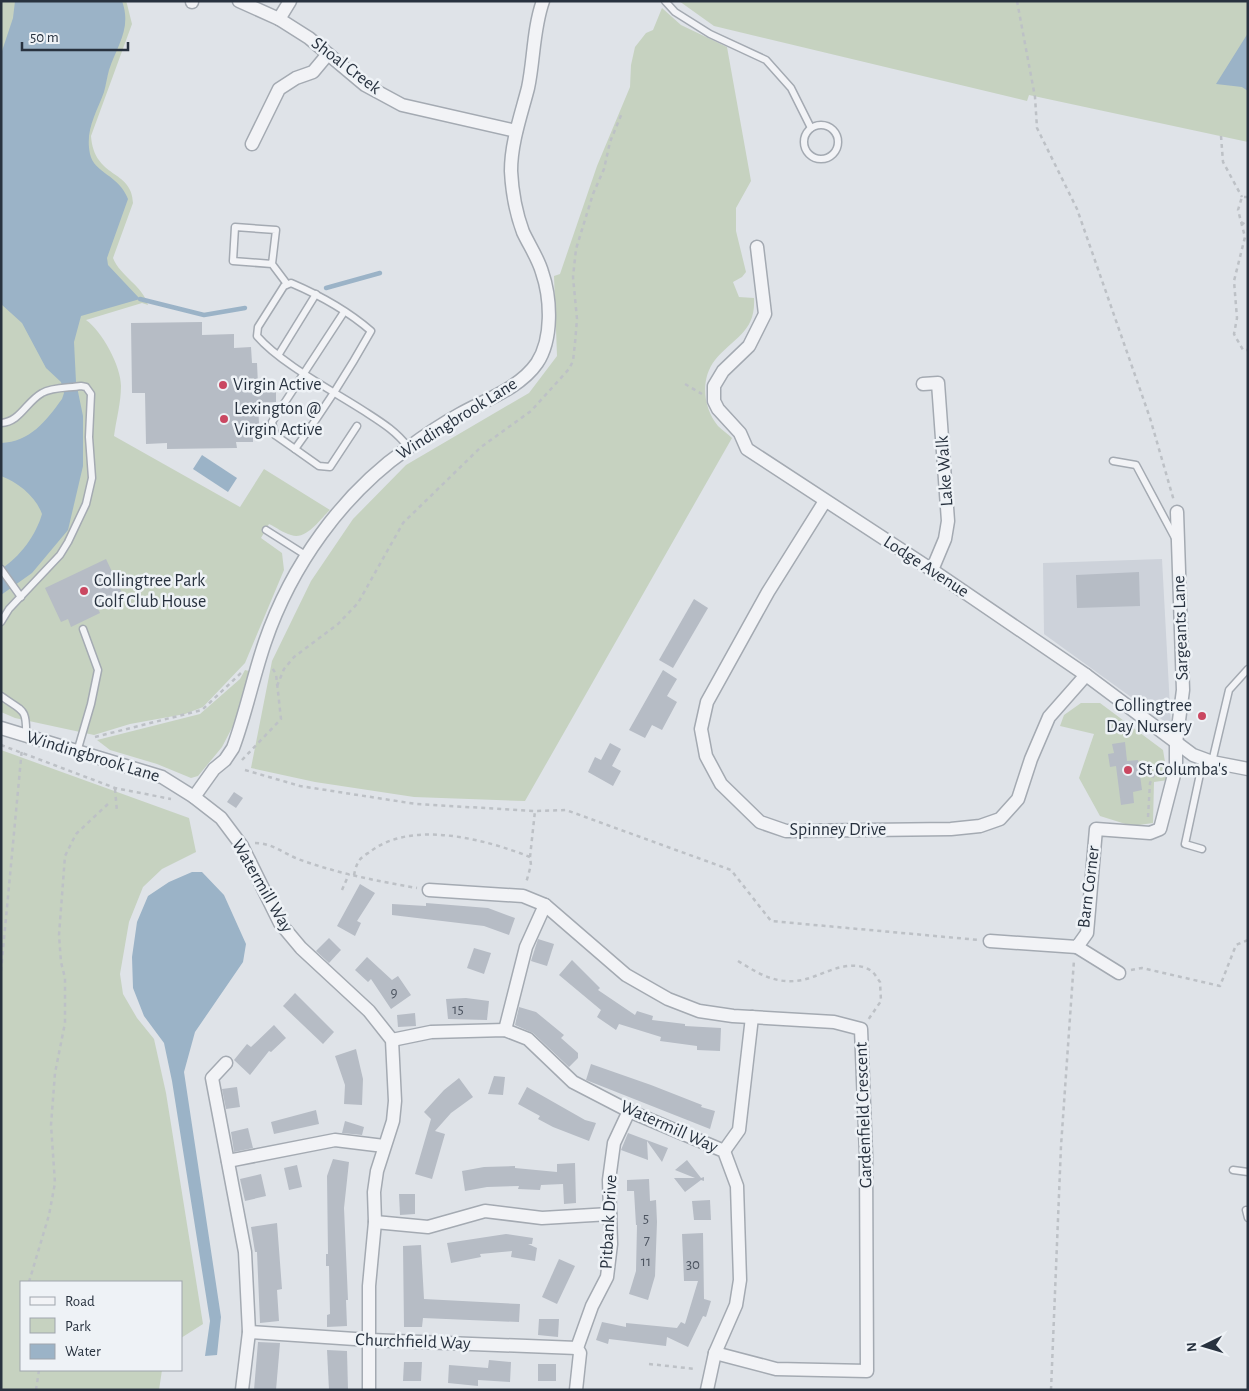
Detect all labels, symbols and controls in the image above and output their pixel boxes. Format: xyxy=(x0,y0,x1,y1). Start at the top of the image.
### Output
scale bar xyxy=(22,20,129,52)
text: 50 m xyxy=(30,30,59,45)
street label: Shoal Creek xyxy=(308,34,385,98)
street label: Windingbrook Lane xyxy=(394,375,520,463)
place label: Virgin Active xyxy=(233,376,321,394)
marker: Virgin Active xyxy=(217,379,229,391)
place label: Lexington @ Virgin Active xyxy=(234,400,322,439)
marker: Lexington @ Virgin Active xyxy=(218,413,230,425)
street label: Lake Walk xyxy=(933,434,956,507)
street label: Lodge Avenue xyxy=(880,533,972,601)
place label: Collingtree Park Golf Club House xyxy=(94,572,206,611)
street label: Sargeants Lane xyxy=(1170,575,1192,681)
marker: Collingtree Park Golf Club House xyxy=(78,585,90,597)
place label: Collingtree Day Nursery xyxy=(1106,697,1192,736)
marker: Collingtree Day Nursery xyxy=(1196,710,1208,722)
street label: Windingbrook Lane xyxy=(24,728,162,786)
place label: St Columba's xyxy=(1138,761,1228,779)
marker: St Columba's xyxy=(1122,764,1134,776)
street label: Spinney Drive xyxy=(790,821,886,839)
street label: Watermill Way xyxy=(228,836,296,936)
street label: Barn Corner xyxy=(1075,845,1103,929)
house number: 9 xyxy=(390,985,398,1000)
house number: 15 xyxy=(452,1002,464,1017)
street label: Gardenfield Crescent xyxy=(852,1041,876,1188)
street label: Watermill Way xyxy=(618,1098,721,1157)
street label: Pitbank Drive xyxy=(598,1174,620,1270)
house number: 5 xyxy=(643,1211,649,1226)
house number: 7 xyxy=(644,1233,650,1248)
house number: 11 xyxy=(641,1254,651,1269)
house number: 30 xyxy=(686,1257,700,1272)
legend xyxy=(20,1281,182,1371)
text: Road xyxy=(65,1294,95,1309)
text: Park xyxy=(65,1319,91,1334)
north arrow xyxy=(1179,1321,1229,1371)
street label: Churchfield Way xyxy=(355,1331,471,1353)
text: N xyxy=(1185,1342,1199,1353)
text: Water xyxy=(65,1344,101,1359)

